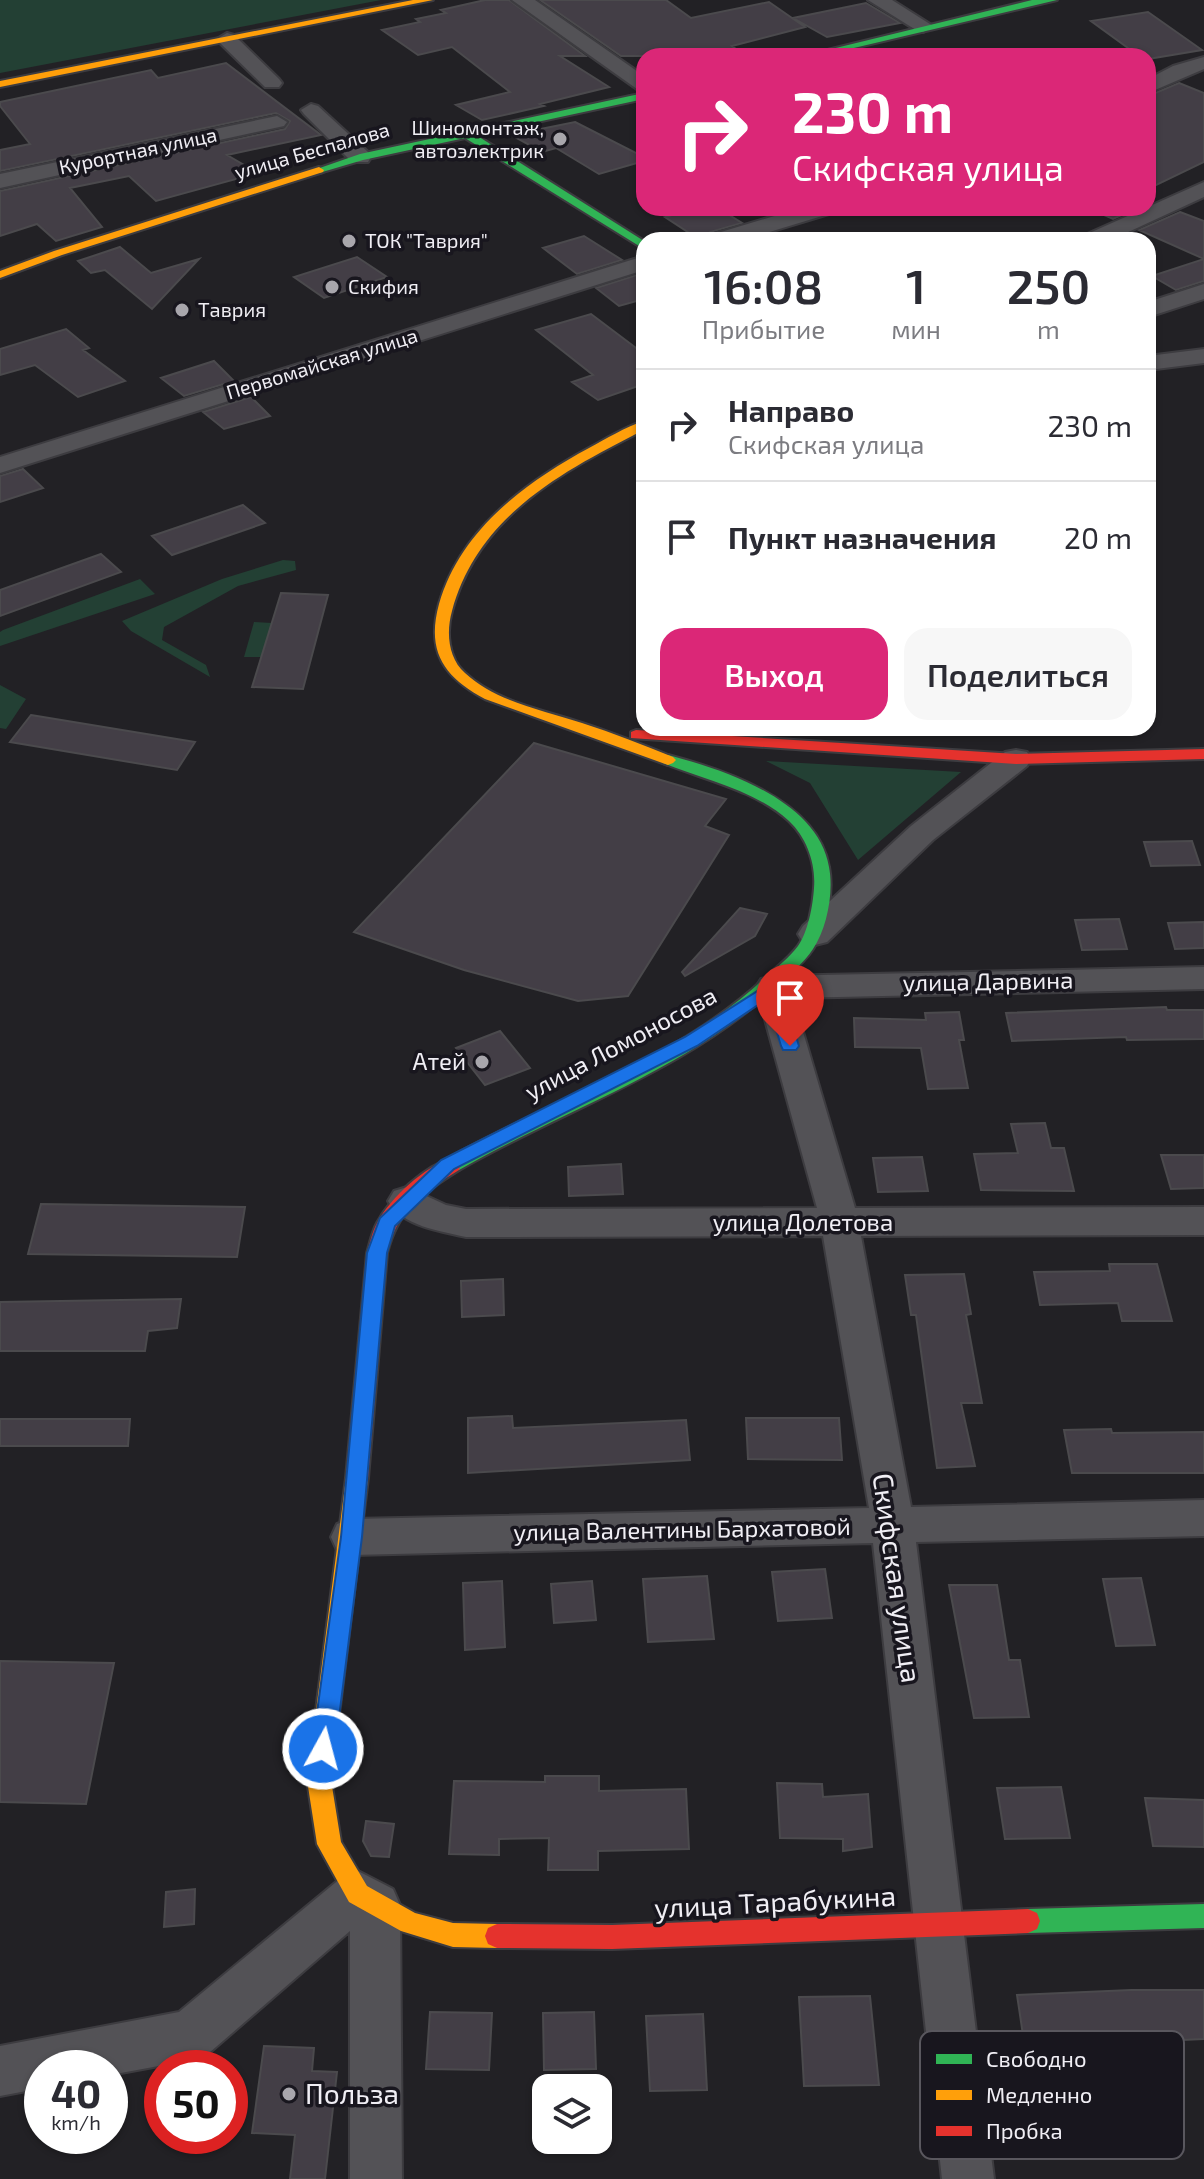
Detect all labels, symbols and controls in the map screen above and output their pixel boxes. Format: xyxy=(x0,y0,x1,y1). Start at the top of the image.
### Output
text: 230 m xyxy=(792,77,953,144)
icon: right xyxy=(660,80,764,184)
place label: Шиномонтаж, автоэлектрик xyxy=(411,115,544,162)
street label: улица Беспалова xyxy=(231,116,392,185)
street label: Курортная улица xyxy=(57,122,219,179)
marker: Шиномонтаж, автоэлектрик xyxy=(551,130,569,148)
text: Скифская улица xyxy=(792,145,1064,188)
place label: ТОК "Таврия" xyxy=(365,228,488,252)
marker: ТОК "Таврия" xyxy=(340,232,358,250)
text: 16:08 xyxy=(704,256,823,314)
text: 1 xyxy=(906,256,926,314)
text: 250 xyxy=(1007,256,1090,314)
place label: Скифия xyxy=(348,274,419,298)
marker: Скифия xyxy=(323,278,341,296)
place label: Таврия xyxy=(198,297,266,321)
marker: Таврия xyxy=(173,301,191,319)
text: Прибытие xyxy=(702,313,825,344)
text: мин xyxy=(891,313,941,344)
text: m xyxy=(1037,313,1060,344)
street label: Первомайская улица xyxy=(223,322,421,405)
text: Направо xyxy=(728,392,854,428)
icon: right xyxy=(660,403,704,447)
text: 230 m xyxy=(1047,407,1132,443)
text: Скифская улица xyxy=(728,428,924,459)
icon: arrive xyxy=(660,515,704,559)
text: Пункт назначения xyxy=(728,519,996,555)
text: 20 m xyxy=(1064,519,1132,555)
button: Выход xyxy=(660,628,888,720)
button: Поделиться xyxy=(904,628,1132,720)
pin xyxy=(756,964,824,1046)
street label: улица Дарвина xyxy=(902,965,1074,997)
icon: arrive xyxy=(768,976,812,1020)
street label: улица Ломоносова xyxy=(520,980,722,1106)
place label: Атей xyxy=(412,1046,466,1075)
marker: Атей xyxy=(473,1053,491,1071)
street label: улица Долетова xyxy=(713,1207,893,1237)
street label: Скифская улица xyxy=(866,1471,930,1685)
street label: улица Валентины Бархатовой xyxy=(513,1511,851,1547)
position arrow xyxy=(281,1707,365,1791)
street label: улица Тарабукина xyxy=(653,1878,897,1924)
legend xyxy=(920,2031,1184,2159)
text: Свободно xyxy=(986,2045,1086,2071)
speed limit sign: 50 xyxy=(144,2050,248,2154)
text: 40 xyxy=(51,2068,101,2116)
map controls xyxy=(532,2074,612,2154)
button: layers xyxy=(532,2074,612,2154)
place label: Польза xyxy=(305,2076,399,2110)
text: Медленно xyxy=(986,2081,1092,2107)
marker: Польза xyxy=(280,2085,298,2103)
text: km/h xyxy=(51,2110,101,2134)
text: Пробка xyxy=(986,2117,1063,2143)

